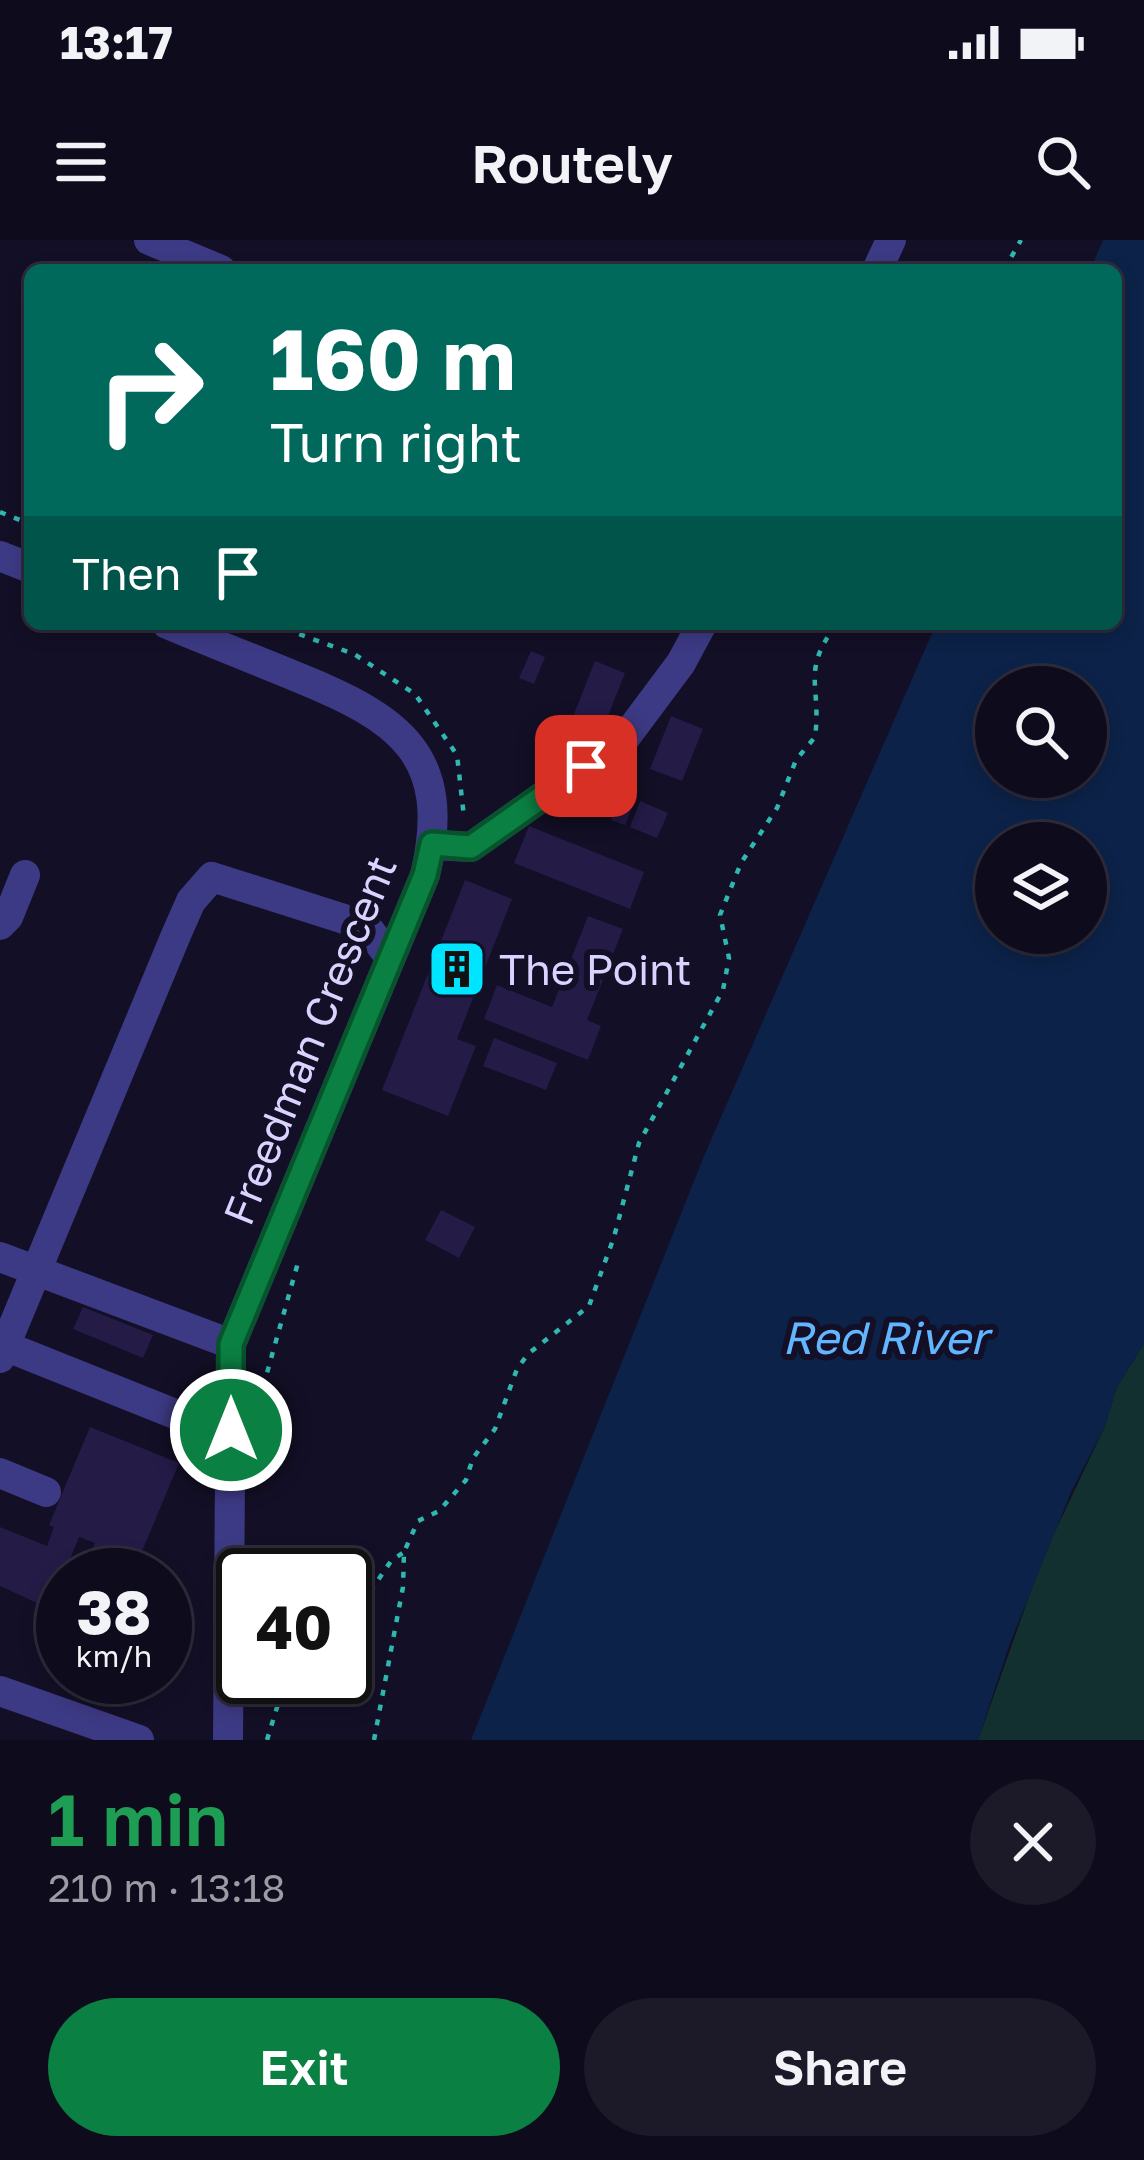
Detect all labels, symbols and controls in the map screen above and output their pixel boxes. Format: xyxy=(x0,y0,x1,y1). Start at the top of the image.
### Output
text: 13:17 xyxy=(60,15,173,69)
icon: menu xyxy=(48,129,114,195)
icon: search xyxy=(1030,129,1096,195)
text: Routely xyxy=(471,130,673,195)
text: 160 m xyxy=(270,308,516,408)
icon: right xyxy=(72,312,228,468)
text: Turn right xyxy=(270,409,522,474)
icon: arrive xyxy=(205,540,271,606)
text: Then xyxy=(72,546,181,600)
map controls xyxy=(975,666,1107,954)
button: search xyxy=(975,666,1107,798)
pin xyxy=(535,715,637,817)
icon: arrive xyxy=(553,733,619,799)
button: layers xyxy=(975,822,1107,954)
street label: Freedman Crescent xyxy=(212,848,406,1232)
building icon: The Point xyxy=(426,938,488,1000)
place label: The Point xyxy=(499,944,692,994)
water label: Red River xyxy=(782,1310,993,1364)
position arrow xyxy=(168,1367,294,1493)
speed limit sign: 40 xyxy=(216,1548,372,1704)
text: 38 xyxy=(76,1575,151,1647)
text: km/h xyxy=(76,1638,152,1674)
text: 1 min xyxy=(48,1775,228,1862)
button: close xyxy=(970,1779,1096,1905)
text: 210 m · 13:18 xyxy=(48,1864,285,1911)
button: Exit xyxy=(48,1998,560,2136)
button: Share xyxy=(584,1998,1096,2136)

